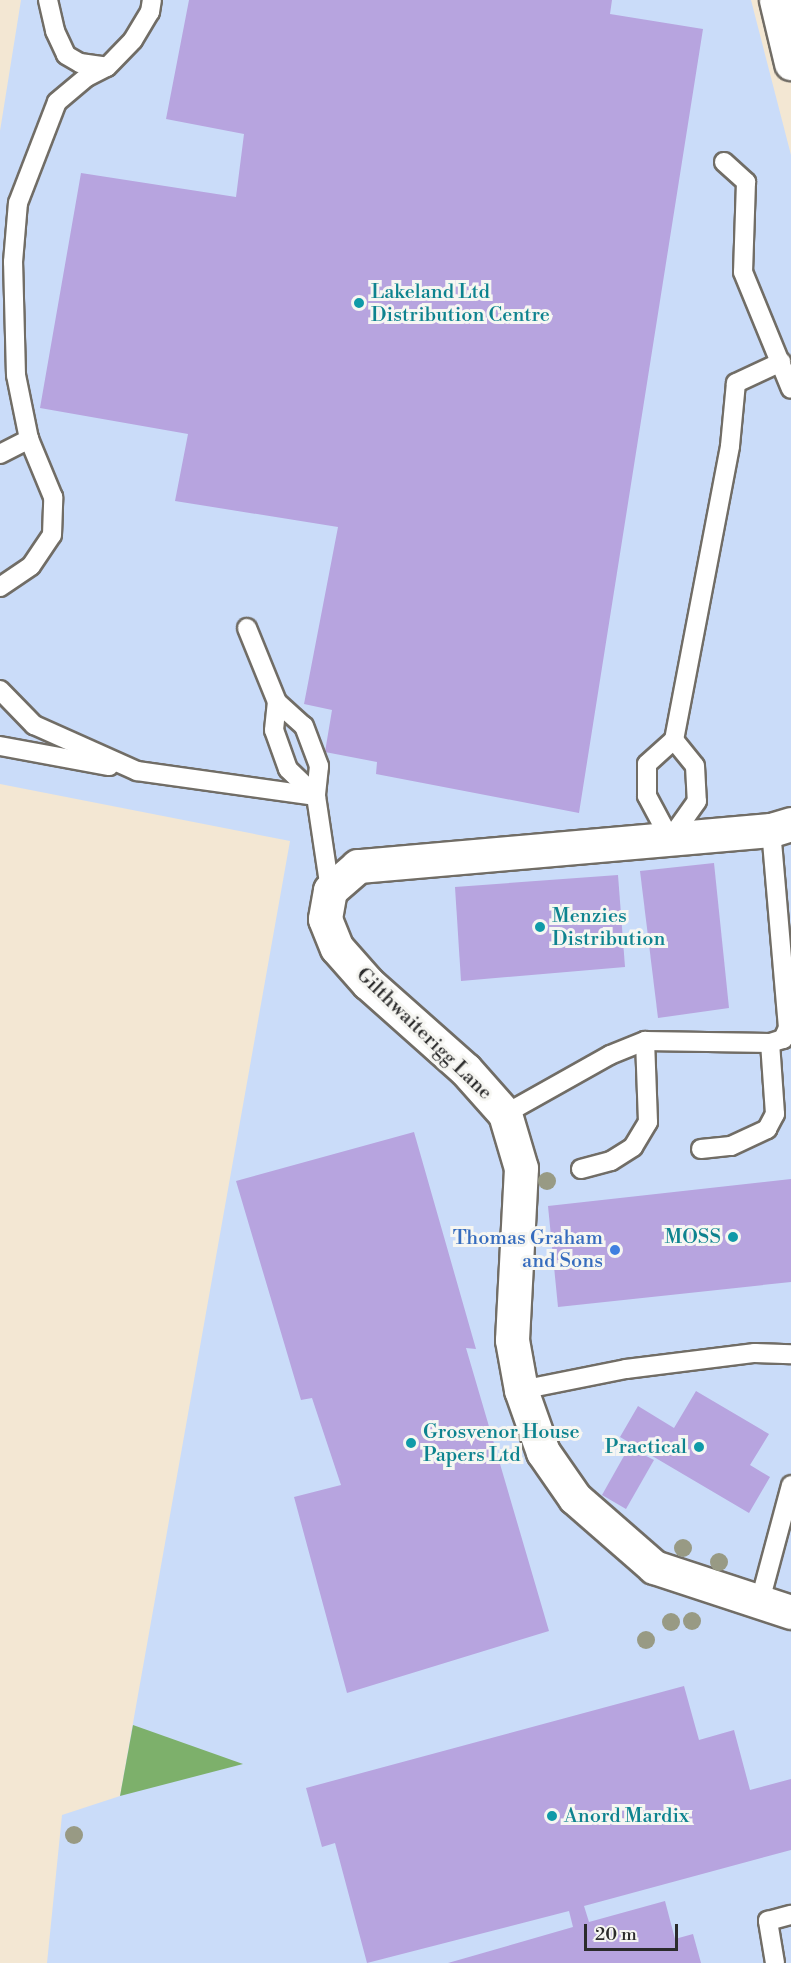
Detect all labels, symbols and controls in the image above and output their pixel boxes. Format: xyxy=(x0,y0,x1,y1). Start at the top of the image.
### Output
place label: Lakeland Ltd Distribution Centre xyxy=(371,280,550,327)
marker: Lakeland Ltd Distribution Centre xyxy=(352,296,366,310)
place label: Menzies Distribution xyxy=(552,904,665,951)
marker: Menzies Distribution xyxy=(533,920,547,934)
street label: Gilthwaiterigg Lane xyxy=(351,963,497,1105)
place label: MOSS xyxy=(665,1225,721,1249)
place label: Thomas Graham and Sons xyxy=(453,1226,603,1273)
marker: MOSS xyxy=(726,1230,740,1244)
marker: Thomas Graham and Sons xyxy=(608,1243,622,1257)
place label: Grosvenor House Papers Ltd xyxy=(423,1420,580,1467)
place label: Practical xyxy=(605,1435,687,1459)
marker: Grosvenor House Papers Ltd xyxy=(404,1436,418,1450)
marker: Practical xyxy=(692,1440,706,1454)
place label: Anord Mardix xyxy=(564,1804,689,1828)
marker: Anord Mardix xyxy=(545,1809,559,1823)
scale bar xyxy=(587,1912,682,1950)
text: 20 m xyxy=(595,1923,637,1946)

